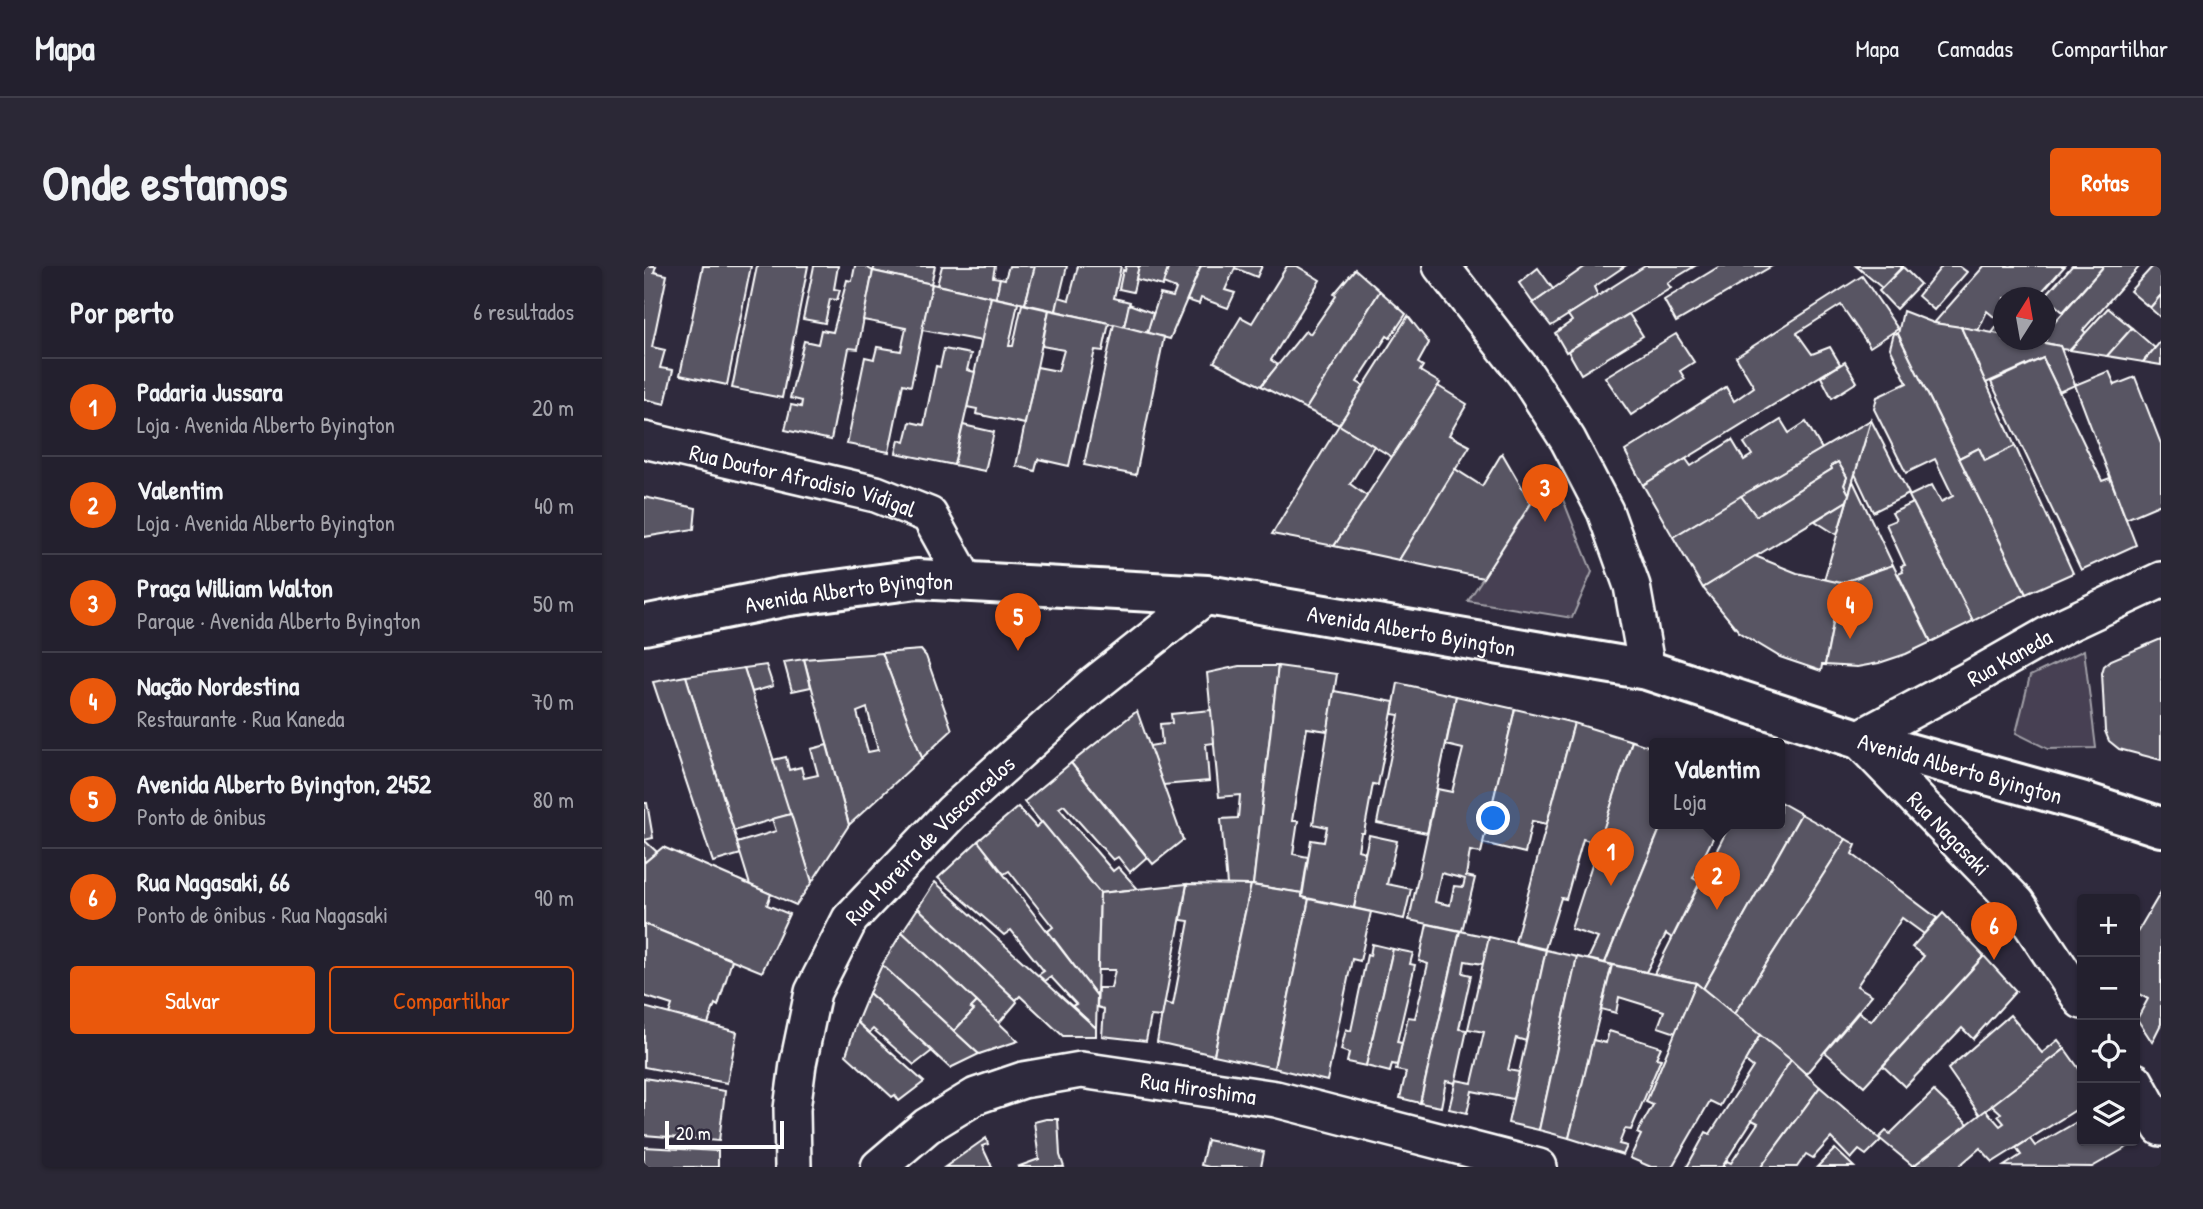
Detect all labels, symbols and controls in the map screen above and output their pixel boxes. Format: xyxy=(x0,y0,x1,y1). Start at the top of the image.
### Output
text: Mapa xyxy=(35,26,95,70)
text: Mapa xyxy=(1856,32,1899,64)
text: Camadas xyxy=(1937,32,2013,64)
text: Compartilhar xyxy=(2051,32,2168,64)
button: Rotas xyxy=(2050,148,2161,216)
text: Onde estamos xyxy=(42,149,288,215)
north arrow xyxy=(1993,287,2056,350)
text: Por perto xyxy=(70,292,174,332)
text: 6 resultados xyxy=(473,296,574,327)
text: Padaria Jussara xyxy=(137,374,282,409)
text: 1 xyxy=(89,392,97,423)
text: 20 m xyxy=(532,392,574,423)
text: Loja · Avenida Alberto Byington xyxy=(137,409,395,440)
street label: Rua Doutor Afrodisio Vidigal xyxy=(687,436,922,524)
pin: 3 xyxy=(1522,464,1568,522)
text: Valentim xyxy=(137,472,223,507)
text: 2 xyxy=(88,490,98,521)
text: 40 m xyxy=(534,490,574,521)
text: Loja · Avenida Alberto Byington xyxy=(137,507,395,538)
street label: Avenida Alberto Byington xyxy=(742,563,954,620)
text: Praça William Walton xyxy=(137,570,333,605)
pin: 4 xyxy=(1827,581,1873,639)
text: 3 xyxy=(88,588,98,619)
text: 50 m xyxy=(533,588,574,619)
pin: 5 xyxy=(995,593,1041,651)
street label: Avenida Alberto Byington xyxy=(1305,597,1518,663)
text: Parque · Avenida Alberto Byington xyxy=(137,605,421,636)
street label: Rua Kaneda xyxy=(1961,620,2057,693)
text: Nação Nordestina xyxy=(137,668,299,703)
text: 4 xyxy=(89,686,97,717)
text: 70 m xyxy=(531,686,574,717)
text: Restaurante · Rua Kaneda xyxy=(137,703,345,734)
street label: Avenida Alberto Byington xyxy=(1855,724,2066,811)
popup xyxy=(1649,738,1785,829)
street label: Rua Moreira de Vasconcelos xyxy=(837,748,1021,931)
text: Valentim xyxy=(1674,751,1760,786)
text: Avenida Alberto Byington, 2452 xyxy=(137,766,431,801)
text: 5 xyxy=(88,784,98,815)
text: 80 m xyxy=(533,784,574,815)
street label: Rua Nagasaki xyxy=(1901,784,1997,882)
text: Loja xyxy=(1674,786,1706,817)
text: Ponto de ônibus xyxy=(137,801,266,832)
your location xyxy=(1476,801,1510,835)
pin: 1 xyxy=(1588,828,1634,886)
pin: 2 xyxy=(1694,852,1740,910)
text: Rua Nagasaki, 66 xyxy=(137,864,290,899)
text: 6 xyxy=(88,882,98,913)
text: 90 m xyxy=(534,882,574,913)
map controls xyxy=(2077,894,2140,1146)
button: + xyxy=(2077,894,2140,957)
text: Ponto de ônibus · Rua Nagasaki xyxy=(137,899,388,930)
pin: 6 xyxy=(1971,902,2017,960)
button: − xyxy=(2077,957,2140,1020)
button: Salvar xyxy=(70,966,315,1034)
button: Compartilhar xyxy=(329,966,574,1034)
button: locate xyxy=(2077,1020,2140,1083)
street label: Rua Hiroshima xyxy=(1139,1064,1258,1111)
button: layers xyxy=(2077,1083,2140,1146)
scale bar xyxy=(665,1118,784,1150)
text: 20 m xyxy=(676,1120,711,1146)

